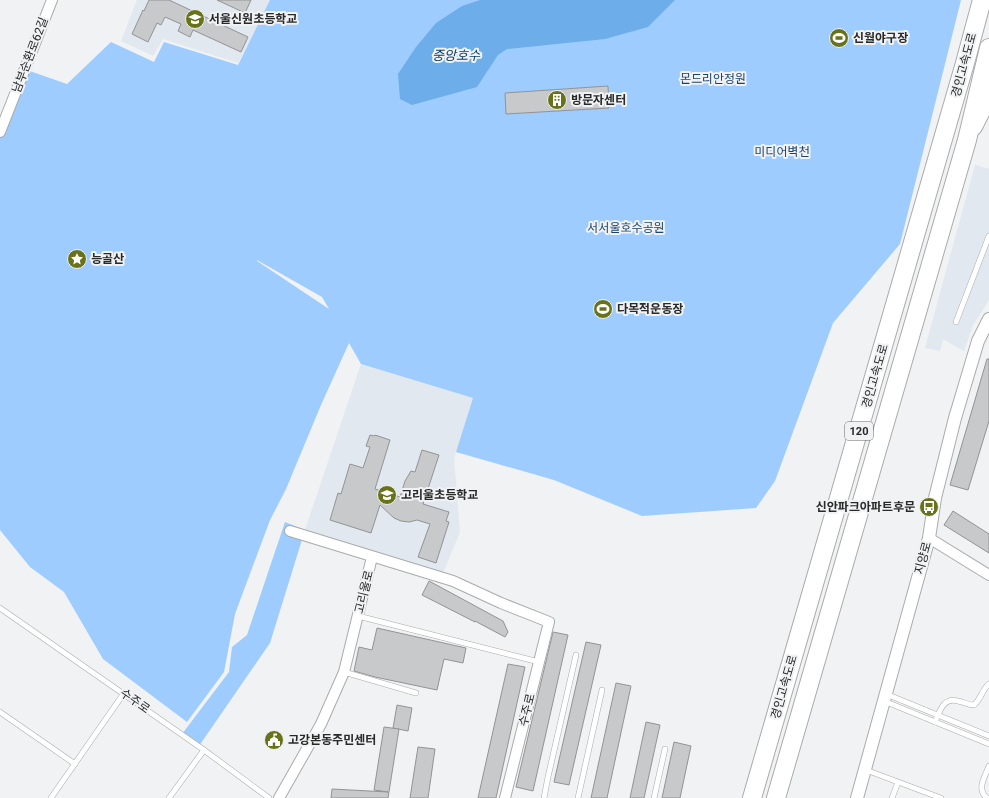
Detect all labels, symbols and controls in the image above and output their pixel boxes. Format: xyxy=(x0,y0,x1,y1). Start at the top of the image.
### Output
school or university icon: 서울신원초등학교 xyxy=(184,8,206,30)
place label: 서울신원초등학교 xyxy=(209,12,297,26)
street label: 남부순환로62길 xyxy=(9,15,51,95)
sports icon: 신월야구장 xyxy=(828,27,850,49)
place label: 신월야구장 xyxy=(853,31,908,45)
street label: 경인고속도로 xyxy=(949,31,979,99)
water label: 중앙호수 xyxy=(432,48,481,63)
park label: 몬드리안정원 xyxy=(680,72,746,86)
building icon: 방문자센터 xyxy=(546,89,568,111)
place label: 방문자센터 xyxy=(571,93,626,107)
park label: 미디어벽천 xyxy=(754,145,810,159)
park label: 서서울호수공원 xyxy=(587,221,665,235)
place icon: 능골산 xyxy=(66,248,88,270)
place label: 능골산 xyxy=(91,252,124,266)
sports icon: 다목적운동장 xyxy=(592,298,614,320)
place label: 다목적운동장 xyxy=(617,302,683,316)
street label: 경인고속도로 xyxy=(859,342,891,410)
road number: 120 xyxy=(845,422,873,440)
school or university icon: 고리울초등학교 xyxy=(376,484,398,506)
place label: 고리울초등학교 xyxy=(401,488,478,502)
bus stop icon: 신안파크아파트후문 xyxy=(918,496,940,518)
place label: 신안파크아파트후문 xyxy=(816,500,915,514)
street label: 지양로 xyxy=(912,540,934,576)
street label: 고리울로 xyxy=(352,569,376,615)
street label: 경인고속도로 xyxy=(768,653,800,721)
street label: 수주로 xyxy=(117,686,153,716)
street label: 수주로 xyxy=(516,692,538,728)
public building icon: 고강본동주민센터 xyxy=(263,729,285,751)
place label: 고강본동주민센터 xyxy=(288,733,376,747)

